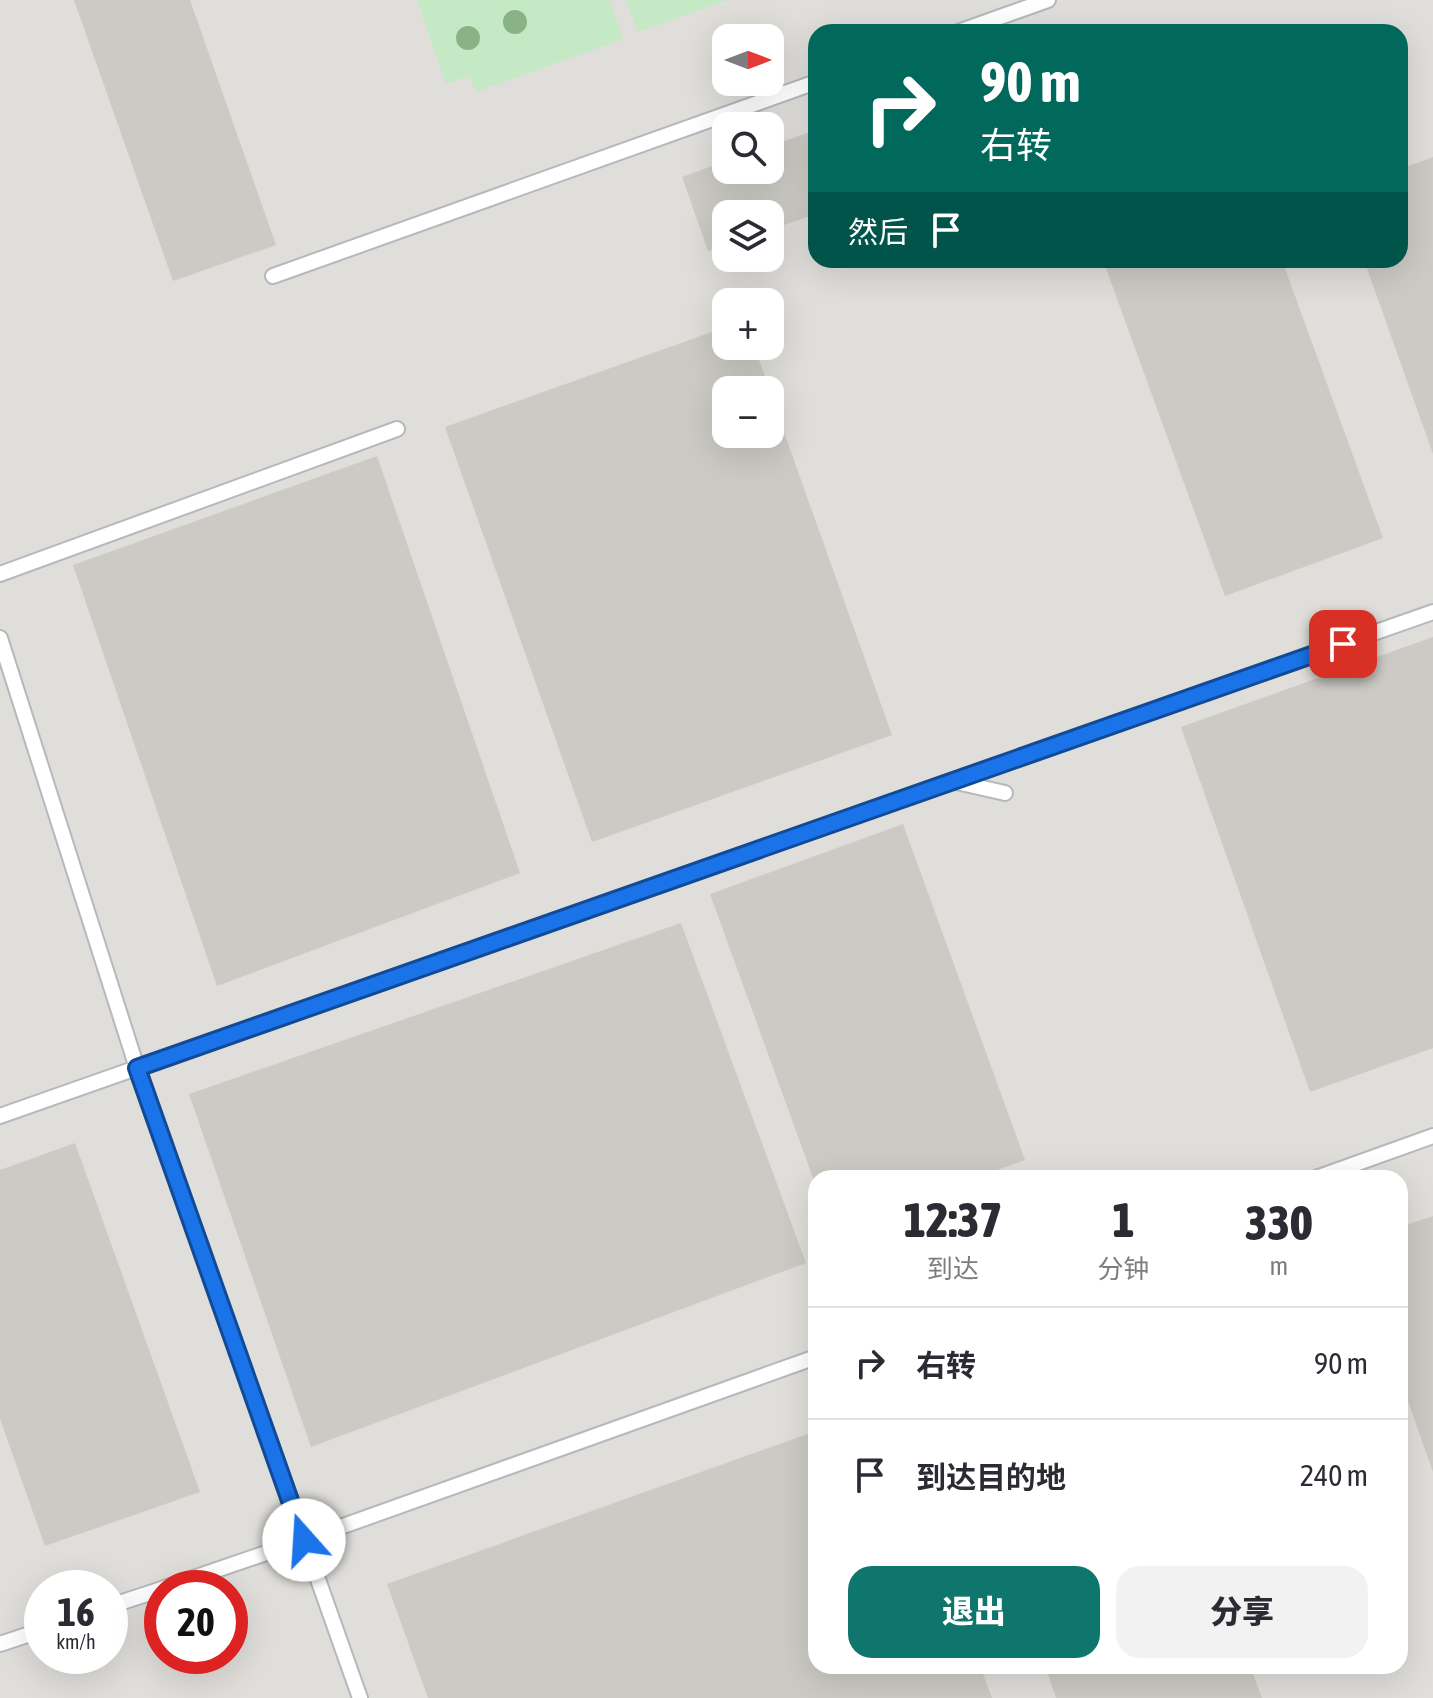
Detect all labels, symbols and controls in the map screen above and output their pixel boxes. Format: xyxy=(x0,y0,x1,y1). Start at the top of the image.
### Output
north arrow xyxy=(712,24,784,96)
map controls xyxy=(712,24,784,448)
text: 90 m xyxy=(980,50,1081,114)
icon: right xyxy=(848,56,952,160)
button: search xyxy=(712,112,784,184)
text: 右转 xyxy=(980,124,1052,166)
button: layers xyxy=(712,200,784,272)
icon: arrive xyxy=(924,208,968,252)
text: 然后 xyxy=(848,215,908,249)
button: + xyxy=(712,288,784,360)
button: − xyxy=(712,376,784,448)
pin xyxy=(1309,610,1377,678)
icon: arrive xyxy=(1321,622,1365,666)
text: 12:37 xyxy=(903,1192,1002,1247)
text: 1 xyxy=(1112,1192,1135,1247)
text: 330 xyxy=(1245,1195,1313,1250)
text: m xyxy=(1269,1251,1288,1281)
text: 到达 xyxy=(927,1254,979,1284)
text: 分钟 xyxy=(1098,1254,1150,1284)
icon: right xyxy=(848,1341,892,1385)
text: 90 m xyxy=(1314,1346,1368,1380)
text: 右转 xyxy=(916,1348,976,1382)
icon: arrive xyxy=(848,1453,892,1497)
text: 240 m xyxy=(1300,1458,1368,1492)
text: 到达目的地 xyxy=(916,1460,1066,1494)
position arrow xyxy=(262,1498,346,1582)
button: 退出 xyxy=(848,1566,1100,1658)
button: 分享 xyxy=(1116,1566,1368,1658)
speed limit sign: 20 xyxy=(144,1570,248,1674)
text: 16 xyxy=(57,1589,95,1634)
text: km/h xyxy=(56,1630,96,1653)

